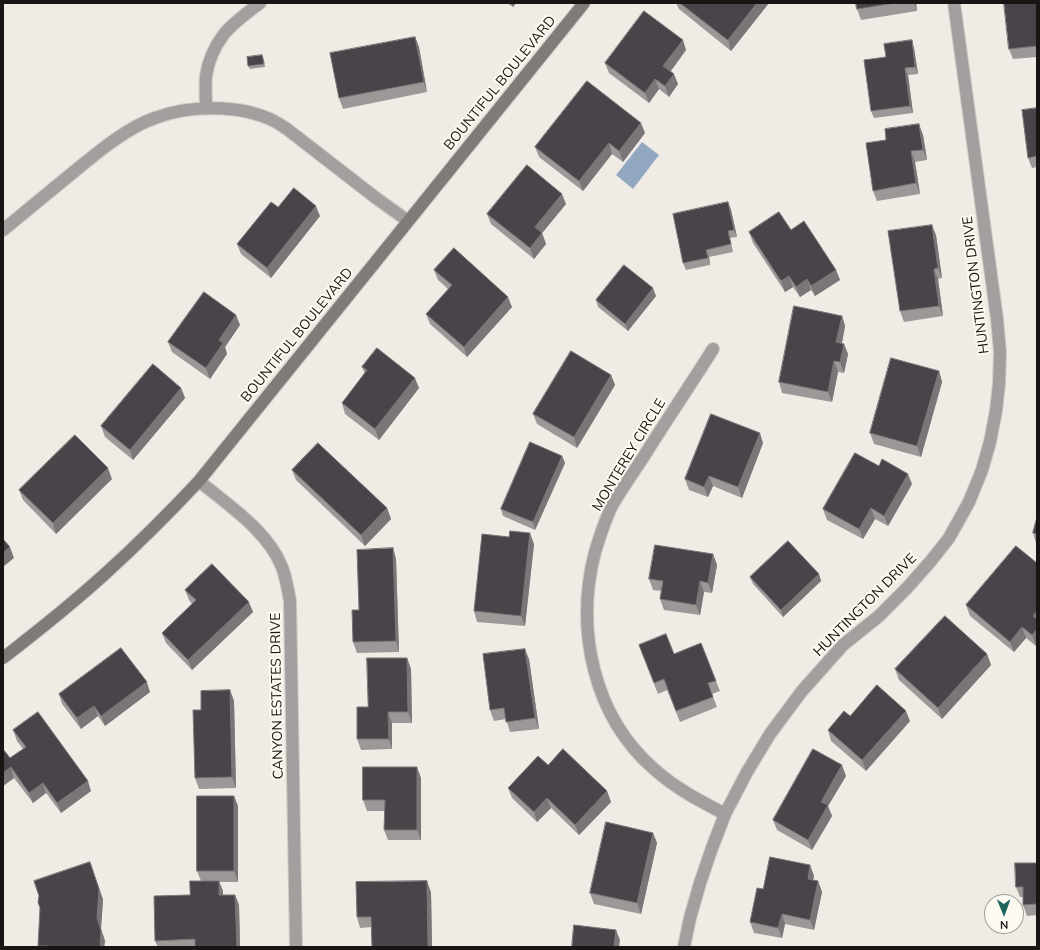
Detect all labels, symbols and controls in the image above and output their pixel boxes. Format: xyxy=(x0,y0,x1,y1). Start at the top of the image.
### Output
street label: BOUNTIFUL BOULEVARD xyxy=(441,12,559,154)
street label: HUNTINGTON DRIVE xyxy=(959,215,993,355)
street label: BOUNTIFUL BOULEVARD xyxy=(238,264,356,406)
street label: MONTEREY CIRCLE xyxy=(589,396,669,514)
street label: HUNTINGTON DRIVE xyxy=(810,550,920,660)
street label: CANYON ESTATES DRIVE xyxy=(267,612,287,780)
north arrow xyxy=(984,894,1024,934)
text: N xyxy=(1000,918,1008,932)

